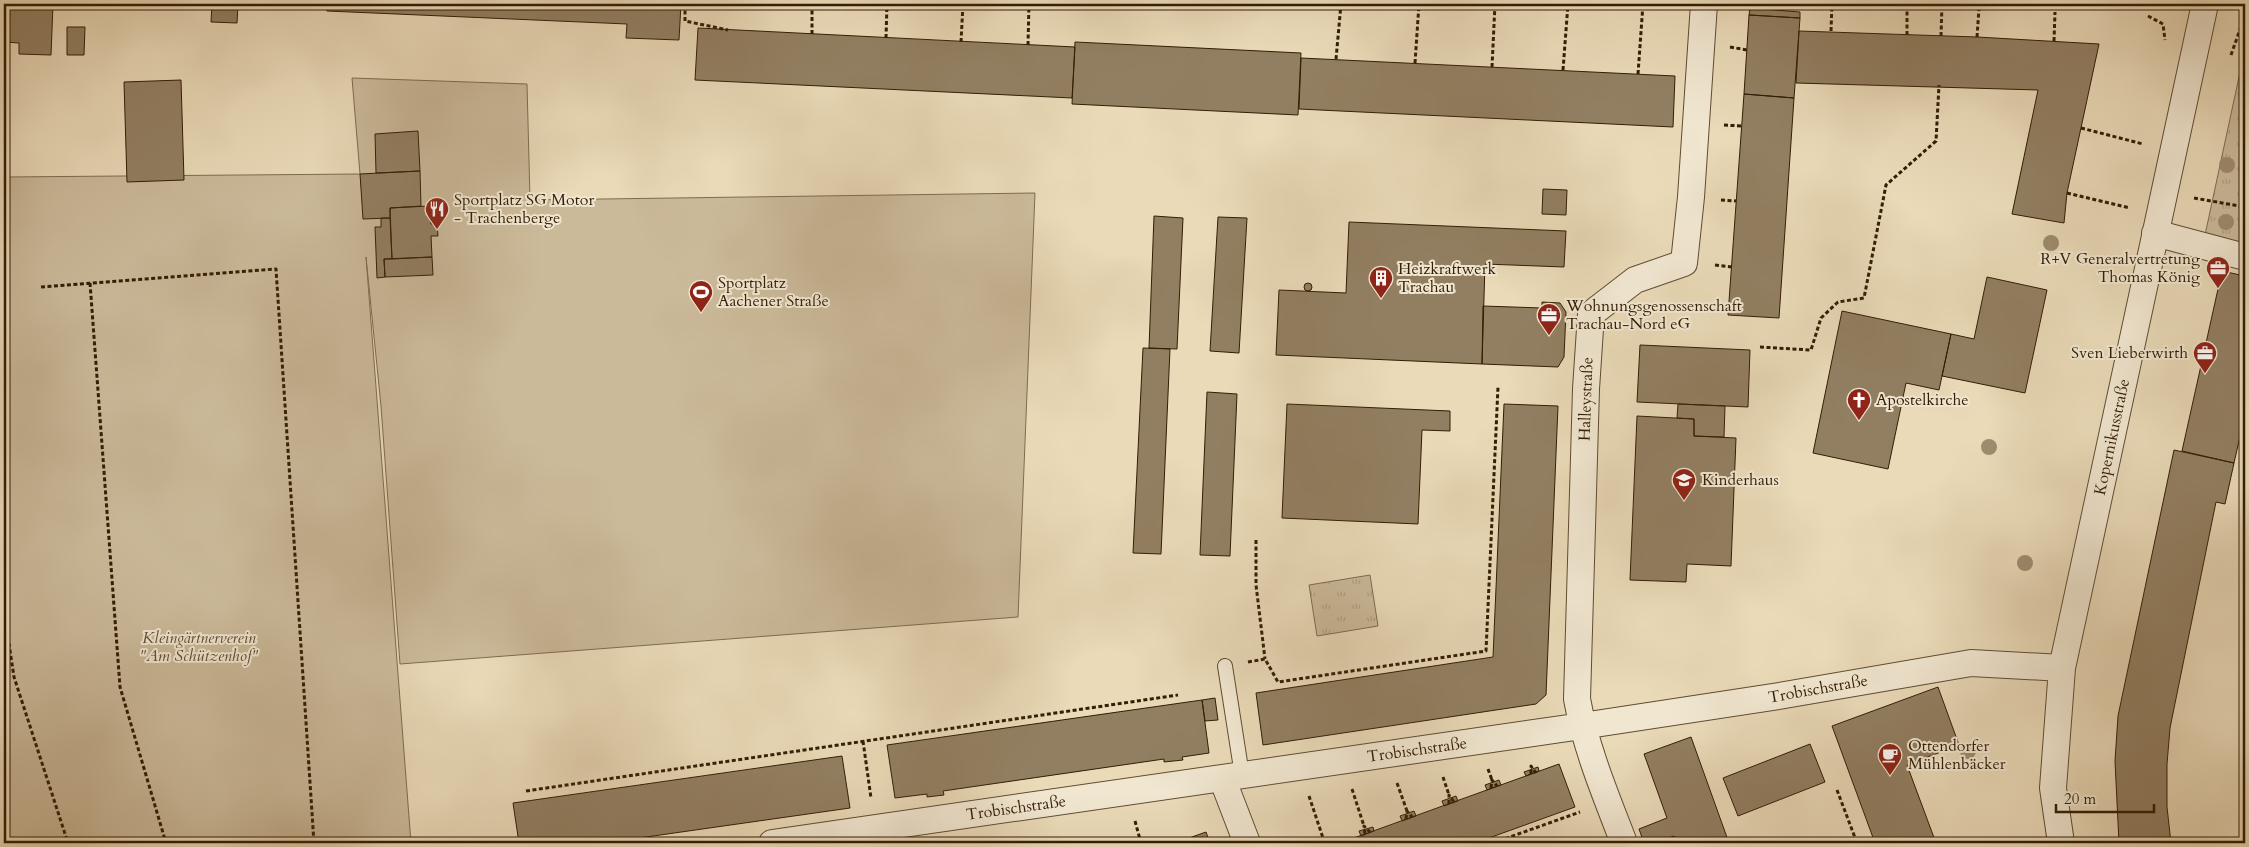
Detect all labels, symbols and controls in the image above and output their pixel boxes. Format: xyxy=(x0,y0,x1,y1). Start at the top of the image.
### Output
place label: Sportplatz SG Motor - Trachenberge xyxy=(454,189,594,229)
restaurant icon: Sportplatz SG Motor - Trachenberge xyxy=(424,196,450,230)
place label: R+V Generalvertretung Thomas König xyxy=(2040,248,2200,288)
office icon: R+V Generalvertretung Thomas König xyxy=(2205,255,2231,289)
place label: Heizkraftwerk Trachau xyxy=(1398,258,1496,298)
building icon: Heizkraftwerk Trachau xyxy=(1368,265,1394,299)
place label: Sportplatz Aachener Straße xyxy=(718,272,829,312)
sports icon: Sportplatz Aachener Straße xyxy=(688,279,714,313)
place label: Wohnungsgenossenschaft Trachau-Nord eG xyxy=(1565,295,1742,335)
office icon: Wohnungsgenossenschaft Trachau-Nord eG xyxy=(1536,302,1562,336)
office icon: Sven Lieberwirth xyxy=(2192,340,2218,374)
place label: Sven Lieberwirth xyxy=(2071,342,2188,364)
street label: Halleystraße xyxy=(1574,357,1598,441)
street label: Kopernikusstraße xyxy=(2089,377,2135,497)
church icon: Apostelkirche xyxy=(1846,387,1872,421)
place label: Apostelkirche xyxy=(1876,389,1969,411)
school or university icon: Kinderhaus xyxy=(1671,467,1697,501)
place label: Kinderhaus xyxy=(1702,469,1779,491)
park label: Kleingärtnerverein "Am Schützenhof" xyxy=(140,627,259,667)
street label: Trobischstraße xyxy=(1767,669,1869,709)
street label: Trobischstraße xyxy=(1366,732,1468,768)
place label: Ottendorfer Mühlenbäcker xyxy=(1908,735,2006,775)
cafe icon: Ottendorfer Mühlenbäcker xyxy=(1877,742,1903,776)
scale bar xyxy=(2056,782,2154,814)
text: 20 m xyxy=(2064,789,2096,809)
street label: Trobischstraße xyxy=(965,790,1067,826)

